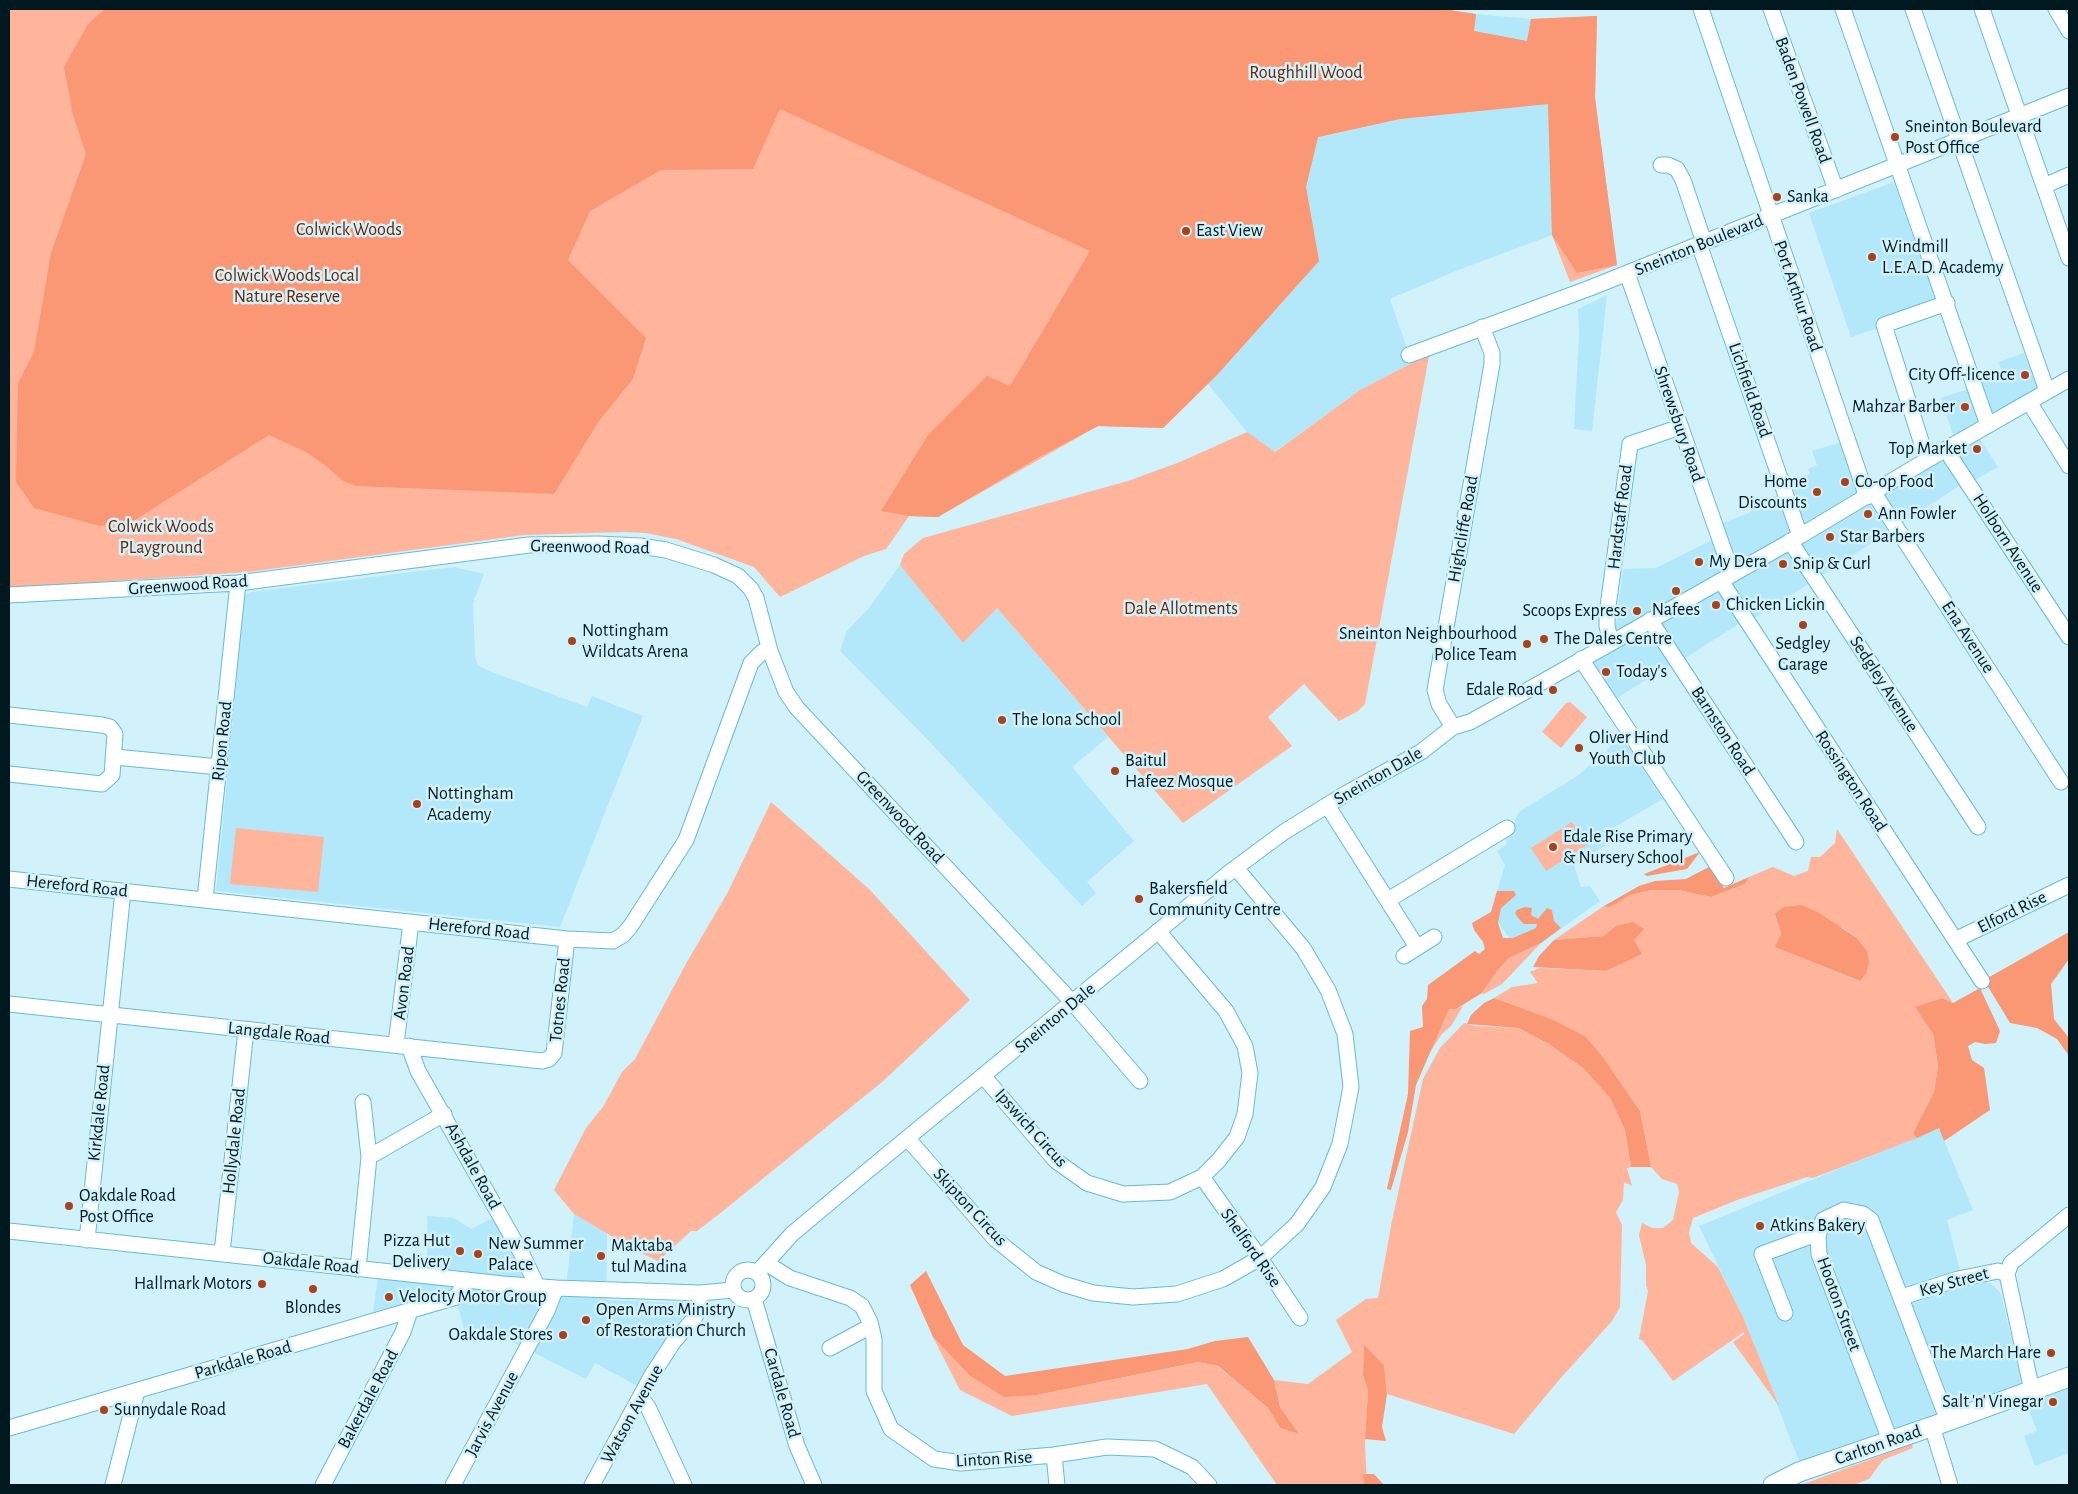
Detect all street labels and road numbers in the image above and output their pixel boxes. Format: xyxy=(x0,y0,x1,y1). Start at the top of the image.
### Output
street label: Baden Powell Road xyxy=(1770,34,1836,166)
street label: Sneinton Boulevard xyxy=(1632,209,1766,281)
street label: Port Arthur Road xyxy=(1769,237,1827,355)
street label: Lichfield Road xyxy=(1724,340,1776,440)
street label: Shrewsbury Road xyxy=(1649,363,1709,485)
street label: Hardstaff Road xyxy=(1603,463,1637,571)
street label: Highcliffe Road xyxy=(1443,474,1483,584)
street label: Holborn Avenue xyxy=(1968,489,2048,597)
street label: Greenwood Road xyxy=(530,535,650,559)
street label: Greenwood Road xyxy=(128,570,248,600)
street label: Ena Avenue xyxy=(1937,597,1999,677)
street label: Sedgley Avenue xyxy=(1845,632,1923,736)
street label: Barnston Road xyxy=(1686,682,1760,780)
street label: Ripon Road xyxy=(207,700,237,782)
street label: Rossington Road xyxy=(1810,726,1892,836)
street label: Sneinton Dale xyxy=(1330,742,1426,810)
street label: Greenwood Road xyxy=(851,766,949,868)
street label: Hereford Road xyxy=(25,870,129,902)
street label: Elford Rise xyxy=(1974,886,2050,938)
street label: Hereford Road xyxy=(427,913,531,945)
street label: Avon Road xyxy=(389,945,419,1021)
street label: Totnes Road xyxy=(545,956,575,1044)
street label: Sneinton Dale xyxy=(1010,978,1100,1058)
street label: Langdale Road xyxy=(227,1017,331,1049)
street label: Kirkdale Road xyxy=(83,1064,115,1162)
street label: Ipswich Circus xyxy=(990,1084,1072,1172)
street label: Hollydale Road xyxy=(218,1087,250,1195)
street label: Ashdale Road xyxy=(440,1119,506,1213)
street label: Skipton Circus xyxy=(928,1164,1012,1250)
street label: Shelford Rise xyxy=(1216,1204,1286,1292)
street label: Oakdale Road xyxy=(262,1247,360,1279)
street label: Hooton Street xyxy=(1812,1254,1866,1354)
street label: Key Street xyxy=(1917,1262,1991,1302)
street label: Parkdale Road xyxy=(192,1336,294,1384)
street label: Bakerdale Road xyxy=(333,1346,403,1452)
street label: Cardale Road xyxy=(759,1346,805,1440)
street label: Watson Avenue xyxy=(596,1361,668,1467)
street label: Jarvis Avenue xyxy=(461,1368,523,1460)
street label: Carlton Road xyxy=(1832,1420,1924,1470)
street label: Linton Rise xyxy=(955,1446,1033,1472)

